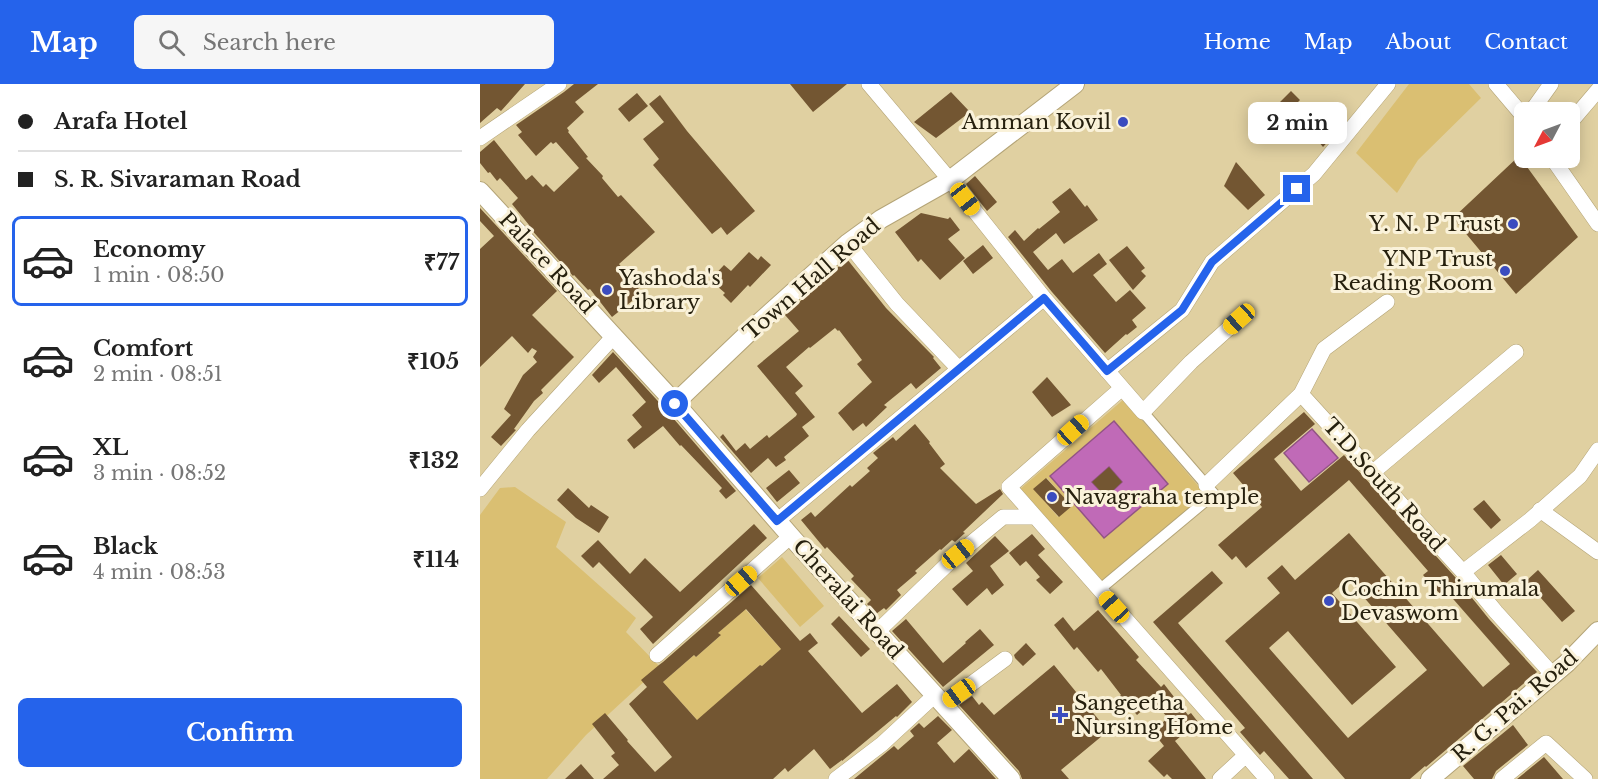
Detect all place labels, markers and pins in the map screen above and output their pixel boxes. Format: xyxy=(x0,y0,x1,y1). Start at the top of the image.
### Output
place label: Amman Kovil xyxy=(961,109,1111,135)
marker: Amman Kovil xyxy=(1116,115,1130,129)
place label: Y. N. P Trust xyxy=(1368,211,1501,237)
marker: Y. N. P Trust xyxy=(1506,217,1520,231)
place label: YNP Trust Reading Room xyxy=(1332,246,1493,296)
marker: YNP Trust Reading Room xyxy=(1498,264,1512,278)
place label: Yashoda's Library xyxy=(618,265,721,315)
marker: Yashoda's Library xyxy=(600,283,614,297)
place label: Navagraha temple xyxy=(1064,484,1259,510)
marker: Navagraha temple xyxy=(1045,490,1059,504)
place label: Cochin Thirumala Devaswom xyxy=(1341,576,1540,626)
marker: Cochin Thirumala Devaswom xyxy=(1322,594,1336,608)
place label: Sangeetha Nursing Home xyxy=(1074,690,1233,740)
marker: Sangeetha Nursing Home xyxy=(1051,706,1069,724)

